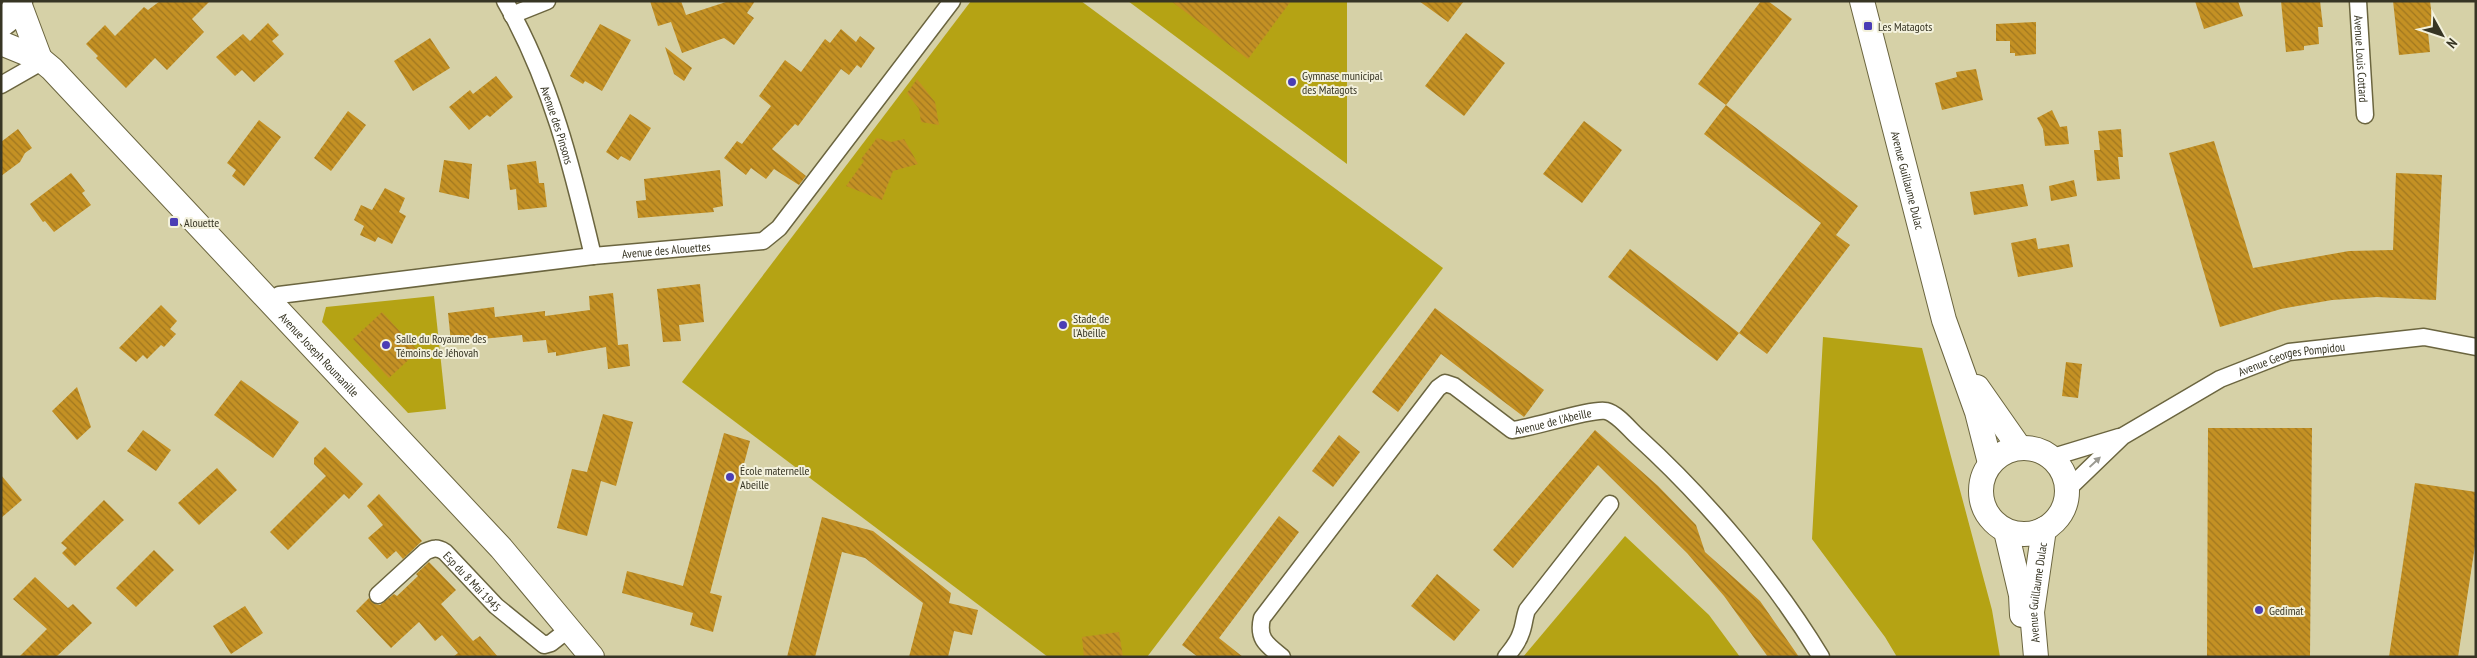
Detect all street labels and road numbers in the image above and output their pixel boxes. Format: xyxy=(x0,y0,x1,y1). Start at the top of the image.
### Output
street label: Avenue Louis Cottard xyxy=(2351,15,2372,103)
street label: Avenue des Pinsons xyxy=(538,84,577,166)
street label: Avenue Guillaume Dulac xyxy=(1888,129,1928,232)
street label: Avenue des Alouettes xyxy=(621,238,711,261)
street label: Avenue Joseph Roumanille xyxy=(276,309,363,400)
street label: Avenue Georges Pompidou xyxy=(2236,338,2346,379)
street label: Avenue de l'Abeille xyxy=(1513,404,1593,437)
street label: Avenue Guillaume Dulac xyxy=(2025,541,2050,643)
street label: Esp du 8 Mai 1945 xyxy=(441,548,504,615)

